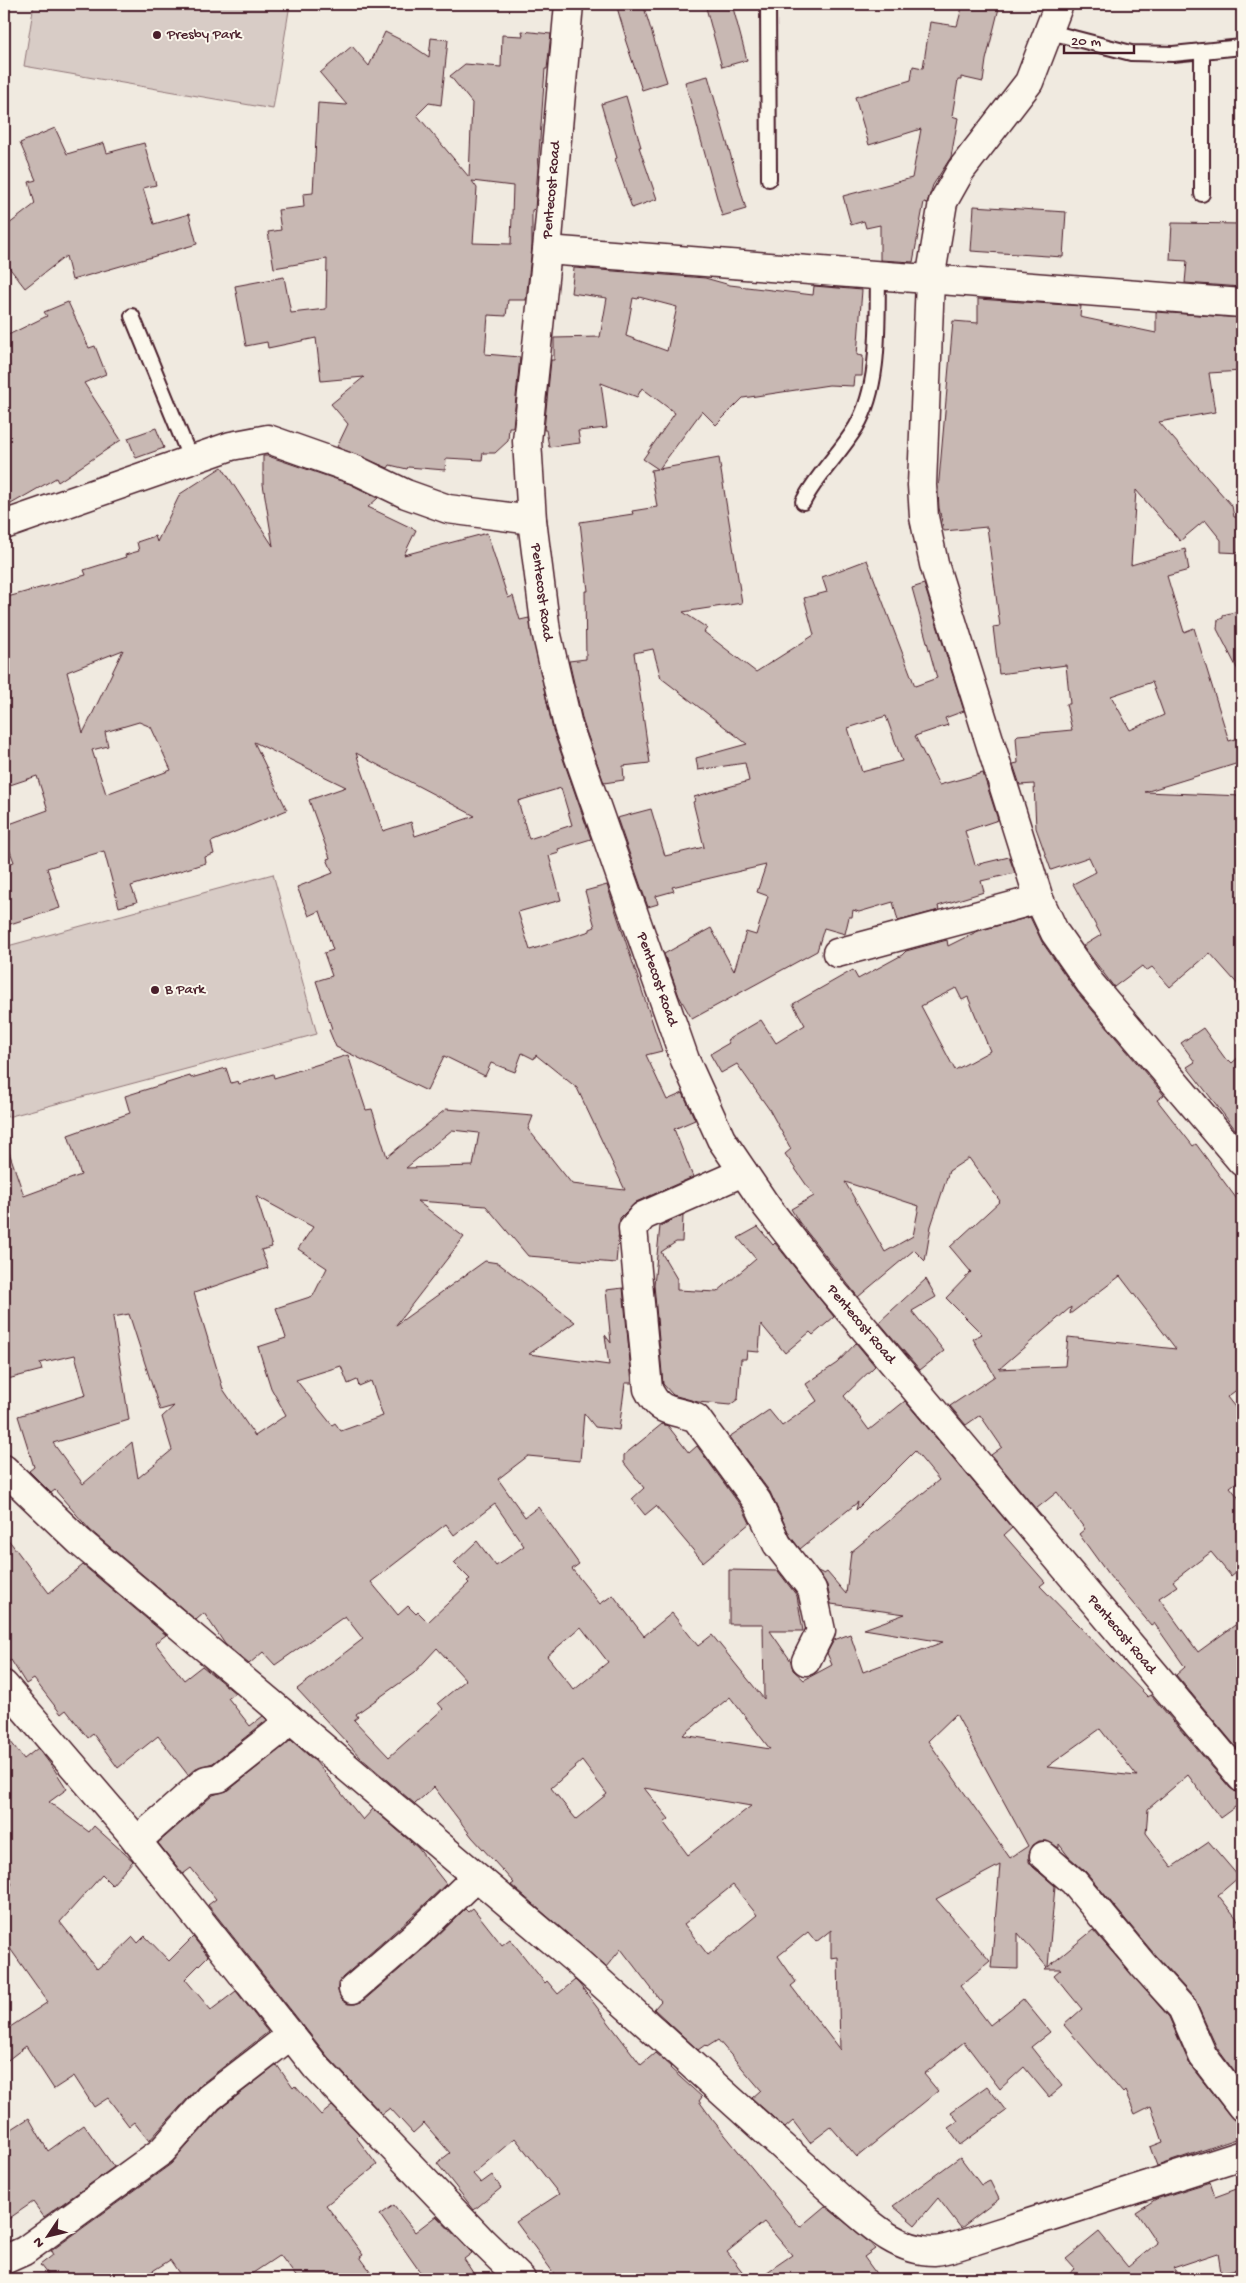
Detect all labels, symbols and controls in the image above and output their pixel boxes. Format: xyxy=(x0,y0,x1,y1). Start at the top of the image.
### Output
scale bar xyxy=(1064,22,1134,54)
place label: Presby Park xyxy=(166,26,243,44)
marker: Presby Park xyxy=(151,29,163,41)
text: 20 m xyxy=(1071,33,1101,51)
street label: Pentecost Road xyxy=(539,139,565,241)
street label: Pentecost Road xyxy=(526,542,557,644)
street label: Pentecost Road xyxy=(632,929,682,1030)
place label: B Park xyxy=(164,981,206,999)
marker: B Park xyxy=(149,984,161,996)
street label: Pentecost Road xyxy=(822,1281,900,1369)
street label: Pentecost Road xyxy=(1083,1591,1161,1679)
north arrow xyxy=(22,2210,72,2260)
text: N xyxy=(30,2233,49,2251)

